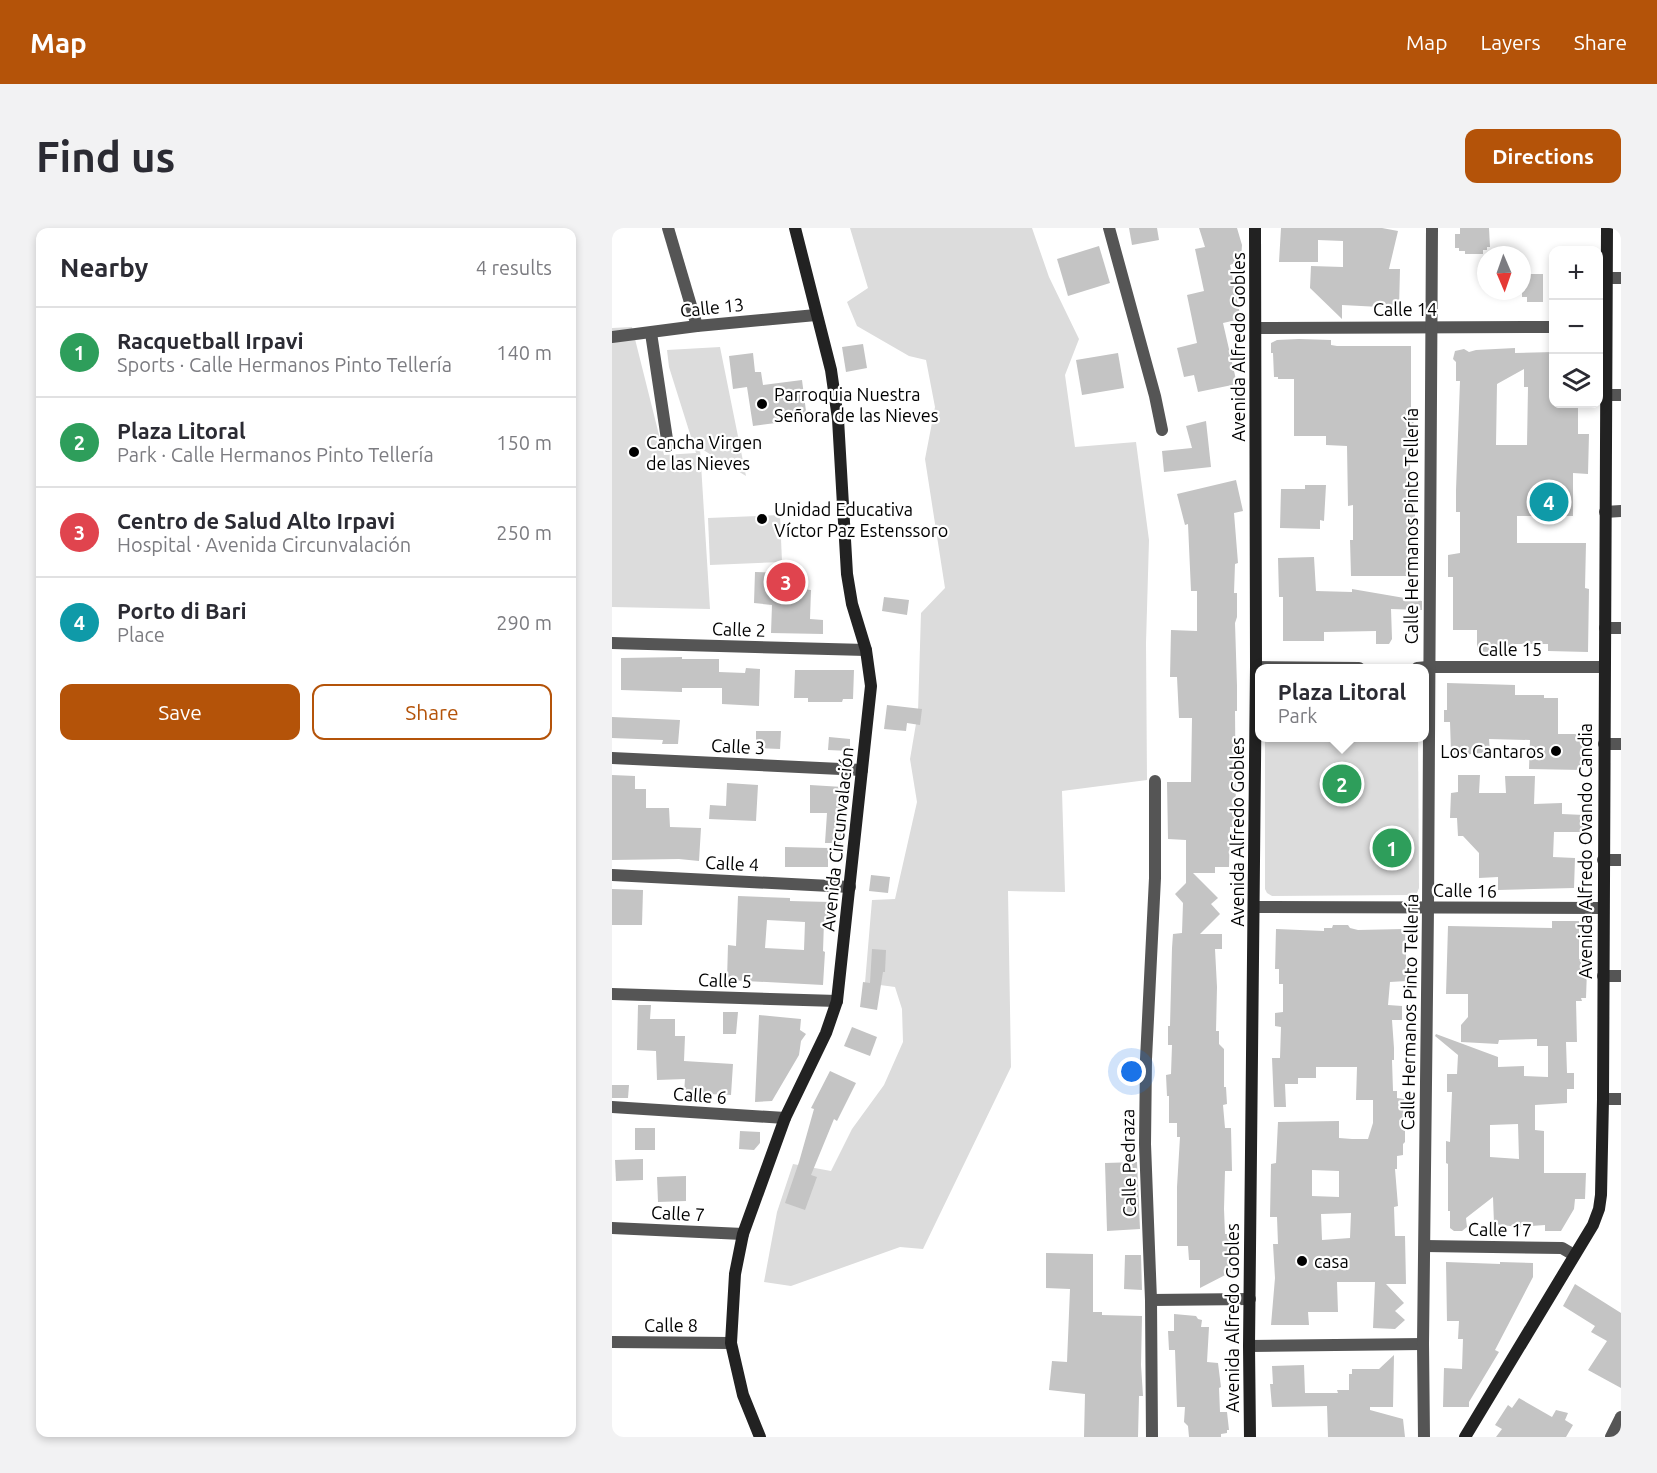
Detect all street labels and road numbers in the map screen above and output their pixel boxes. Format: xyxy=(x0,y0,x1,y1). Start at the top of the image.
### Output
street label: Avenida Alfredo Gobles xyxy=(1228,252,1248,442)
street label: Calle 13 xyxy=(679,294,745,320)
street label: Calle 14 xyxy=(1373,299,1437,319)
street label: Calle Hermanos Pinto Tellería xyxy=(1401,408,1421,644)
street label: Calle 2 xyxy=(712,618,766,640)
street label: Calle 15 xyxy=(1478,639,1542,659)
street label: Avenida Alfredo Ovando Candia xyxy=(1575,723,1595,979)
street label: Calle 3 xyxy=(711,735,765,757)
street label: Avenida Alfredo Gobles xyxy=(1227,737,1247,927)
street label: Avenida Circunvalación xyxy=(817,746,857,932)
street label: Calle 4 xyxy=(705,852,759,874)
street label: Calle 16 xyxy=(1433,879,1497,901)
street label: Calle Hermanos Pinto Tellería xyxy=(1397,894,1421,1130)
street label: Calle 5 xyxy=(698,969,752,991)
street label: Calle 6 xyxy=(672,1083,728,1107)
street label: Calle Pedraza xyxy=(1117,1109,1139,1217)
street label: Calle 7 xyxy=(651,1202,705,1224)
street label: Calle 17 xyxy=(1468,1218,1532,1240)
street label: Avenida Alfredo Gobles xyxy=(1222,1223,1242,1413)
street label: Calle 8 xyxy=(644,1315,698,1335)

